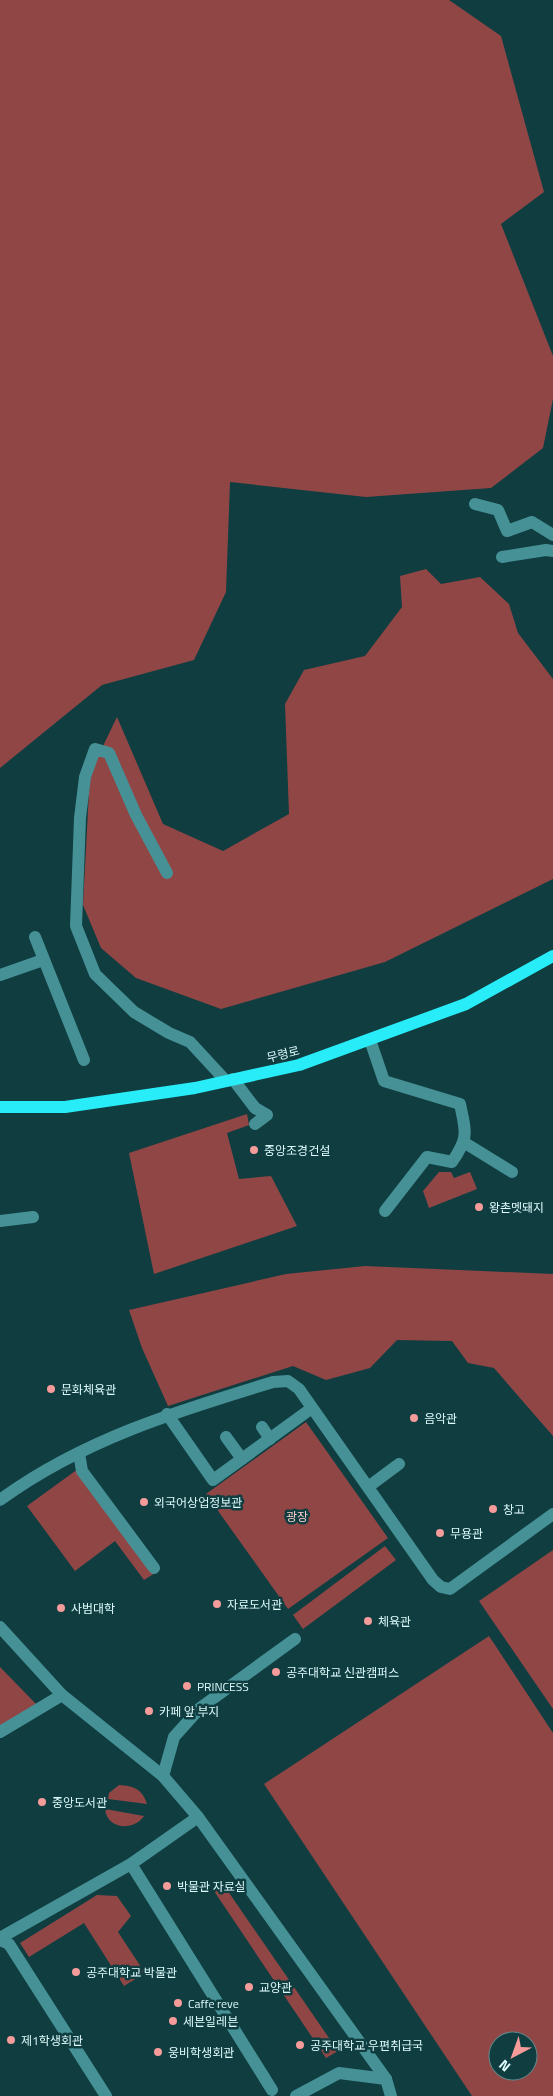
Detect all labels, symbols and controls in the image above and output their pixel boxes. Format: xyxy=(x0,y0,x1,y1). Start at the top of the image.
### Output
street label: 무령로 xyxy=(265,1041,301,1067)
place label: 중앙조경건설 xyxy=(264,1141,330,1160)
marker: 중앙조경건설 xyxy=(248,1144,260,1156)
place label: 왕촌멧돼지 xyxy=(489,1198,544,1217)
marker: 왕촌멧돼지 xyxy=(473,1201,485,1213)
place label: 문화체육관 xyxy=(61,1380,116,1399)
marker: 문화체육관 xyxy=(45,1383,57,1395)
place label: 음악관 xyxy=(424,1409,457,1428)
marker: 음악관 xyxy=(408,1412,420,1424)
place label: 외국어상업정보관 xyxy=(154,1493,242,1512)
marker: 외국어상업정보관 xyxy=(138,1496,150,1508)
place label: 창고 xyxy=(503,1500,525,1519)
marker: 창고 xyxy=(487,1503,499,1515)
park label: 광장 xyxy=(286,1507,308,1526)
place label: 무용관 xyxy=(450,1524,483,1543)
marker: 무용관 xyxy=(434,1527,446,1539)
place label: 자료도서관 xyxy=(227,1595,282,1614)
marker: 자료도서관 xyxy=(211,1598,223,1610)
place label: 사범대학 xyxy=(71,1599,115,1618)
marker: 사범대학 xyxy=(55,1602,67,1614)
place label: 체육관 xyxy=(378,1612,411,1631)
marker: 체육관 xyxy=(362,1615,374,1627)
place label: 공주대학교 신관캠퍼스 xyxy=(286,1663,399,1682)
marker: 공주대학교 신관캠퍼스 xyxy=(270,1666,282,1678)
place label: PRINCESS xyxy=(197,1677,249,1696)
marker: PRINCESS xyxy=(181,1680,193,1692)
place label: 카페 앞 부지 xyxy=(159,1702,219,1721)
marker: 카페 앞 부지 xyxy=(143,1705,155,1717)
place label: 중앙도서관 xyxy=(52,1793,107,1812)
marker: 중앙도서관 xyxy=(36,1796,48,1808)
place label: 박물관 자료실 xyxy=(177,1877,246,1896)
marker: 박물관 자료실 xyxy=(161,1880,173,1892)
place label: 공주대학교 박물관 xyxy=(86,1963,177,1982)
marker: 공주대학교 박물관 xyxy=(70,1966,82,1978)
place label: 교양관 xyxy=(259,1978,292,1997)
marker: 교양관 xyxy=(243,1981,255,1993)
place label: Caffe reve xyxy=(188,1994,239,2013)
marker: Caffe reve xyxy=(172,1997,184,2009)
place label: 세븐일레븐 xyxy=(183,2012,238,2031)
marker: 세븐일레븐 xyxy=(167,2015,179,2027)
place label: 제1학생회관 xyxy=(21,2031,83,2050)
north arrow xyxy=(488,2031,538,2081)
marker: 제1학생회관 xyxy=(5,2034,17,2046)
place label: 공주대학교 우편취급국 xyxy=(310,2036,423,2055)
marker: 공주대학교 우편취급국 xyxy=(294,2039,306,2051)
place label: 웅비학생회관 xyxy=(168,2043,234,2062)
marker: 웅비학생회관 xyxy=(152,2046,164,2058)
text: N xyxy=(494,2055,515,2077)

